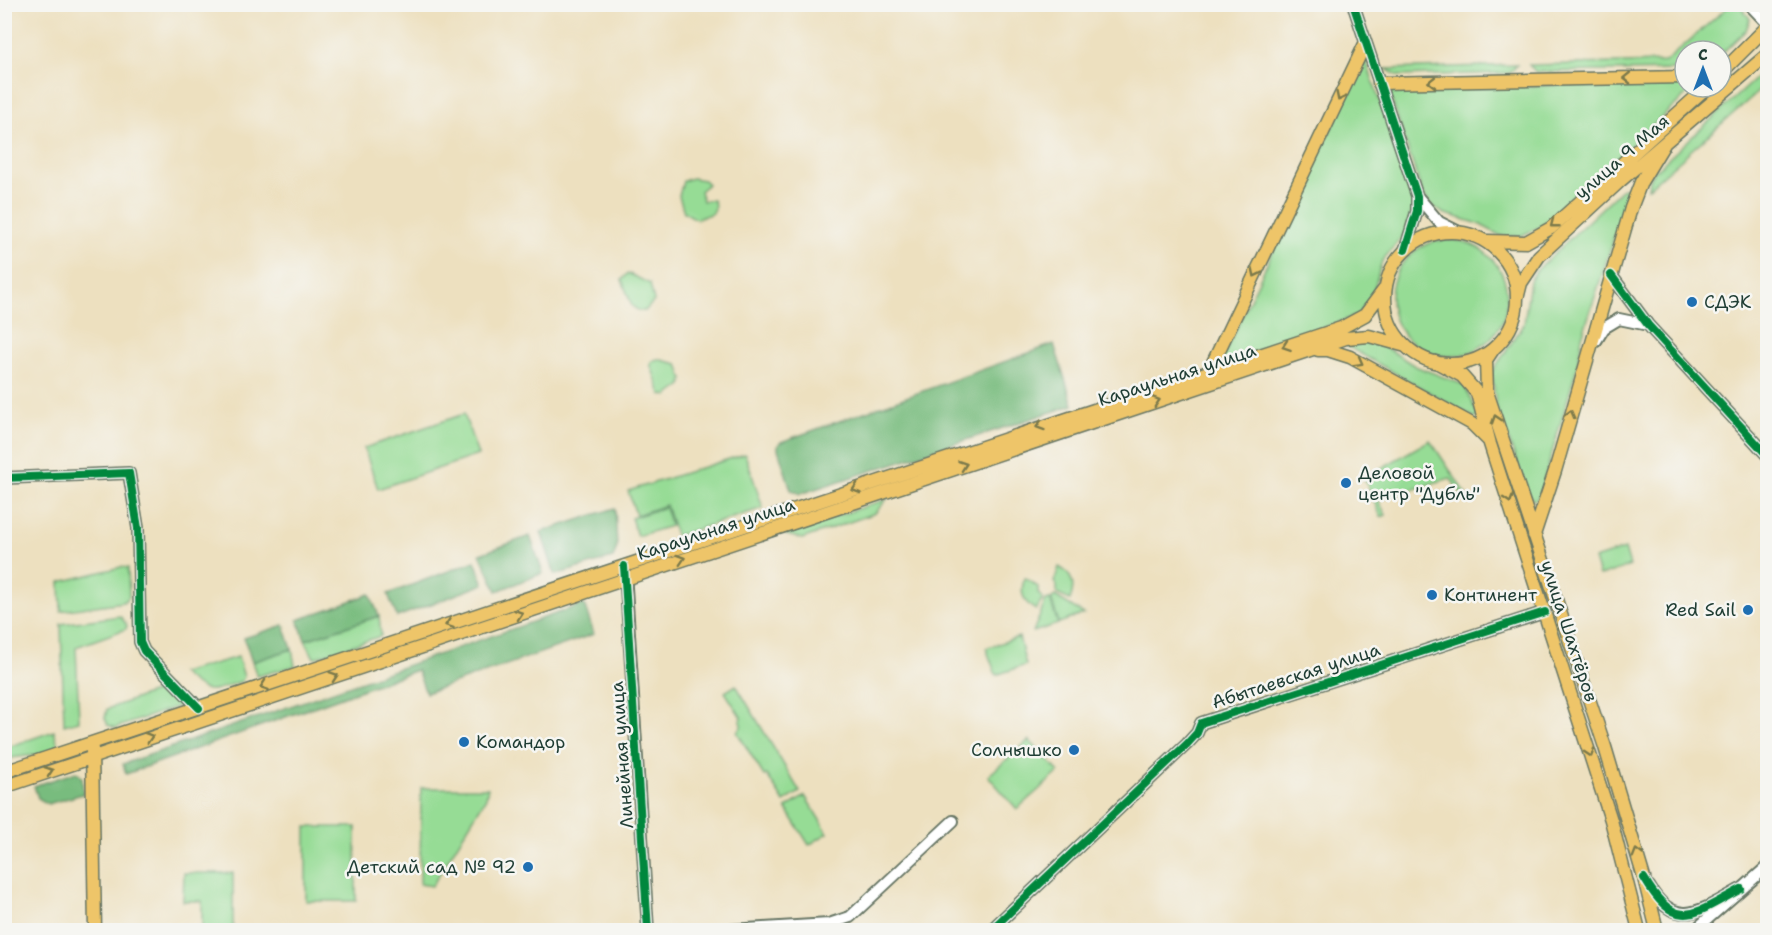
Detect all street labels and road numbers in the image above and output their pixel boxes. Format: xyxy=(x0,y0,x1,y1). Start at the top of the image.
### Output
street label: улица 9 Мая xyxy=(1570,109,1674,205)
street label: Караульная улица xyxy=(1095,338,1259,412)
street label: Караульная улица xyxy=(634,492,798,566)
street label: улица Шахтёров xyxy=(1535,557,1603,705)
street label: Абытаевская улица xyxy=(1209,637,1383,715)
street label: Линейная улица xyxy=(605,680,639,830)

